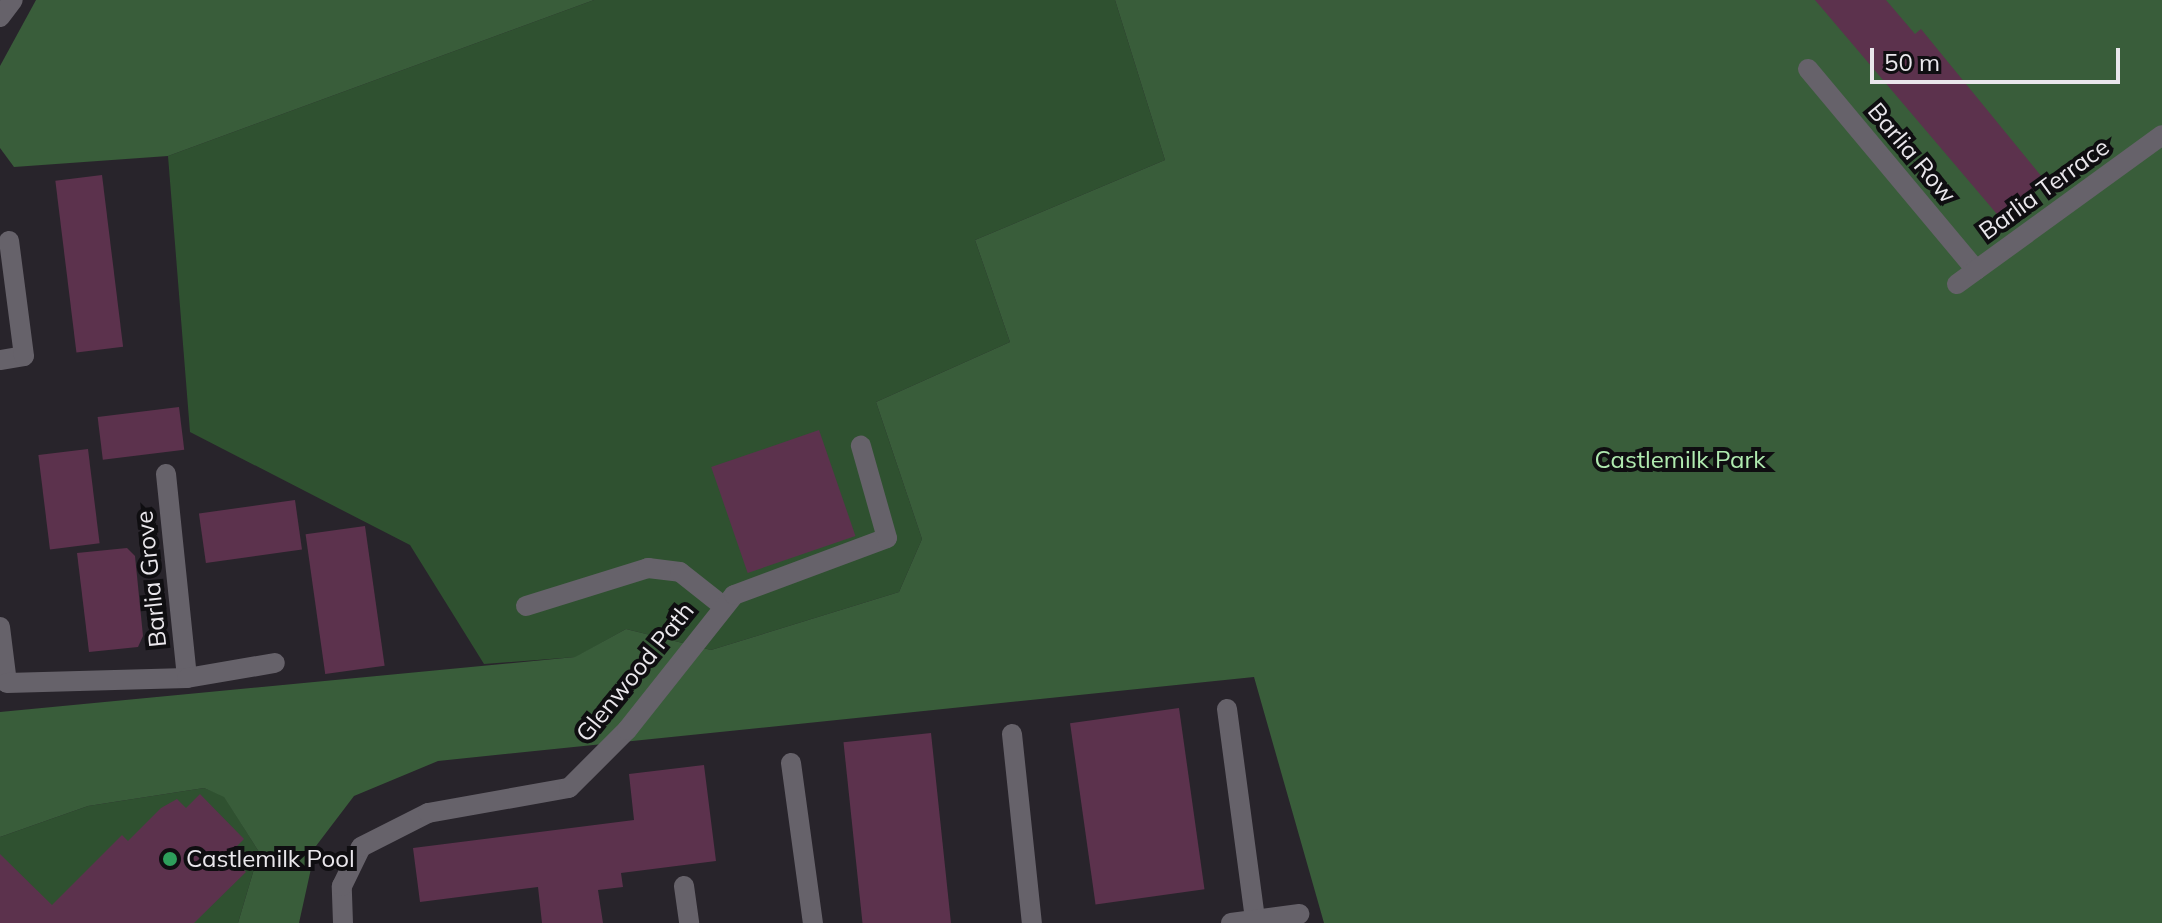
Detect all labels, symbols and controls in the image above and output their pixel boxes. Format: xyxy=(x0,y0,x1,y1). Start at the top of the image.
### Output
scale bar xyxy=(1874,32,2124,82)
text: 50 m xyxy=(1884,47,1940,77)
street label: Barlia Row xyxy=(1862,97,1962,209)
street label: Barlia Terrace xyxy=(1973,132,2115,246)
park label: Castlemilk Park xyxy=(1594,446,1766,474)
street label: Barlia Grove xyxy=(130,509,172,649)
street label: Glenwood Path xyxy=(570,597,700,747)
place label: Castlemilk Pool xyxy=(186,845,355,873)
marker: Castlemilk Pool xyxy=(161,850,179,868)

